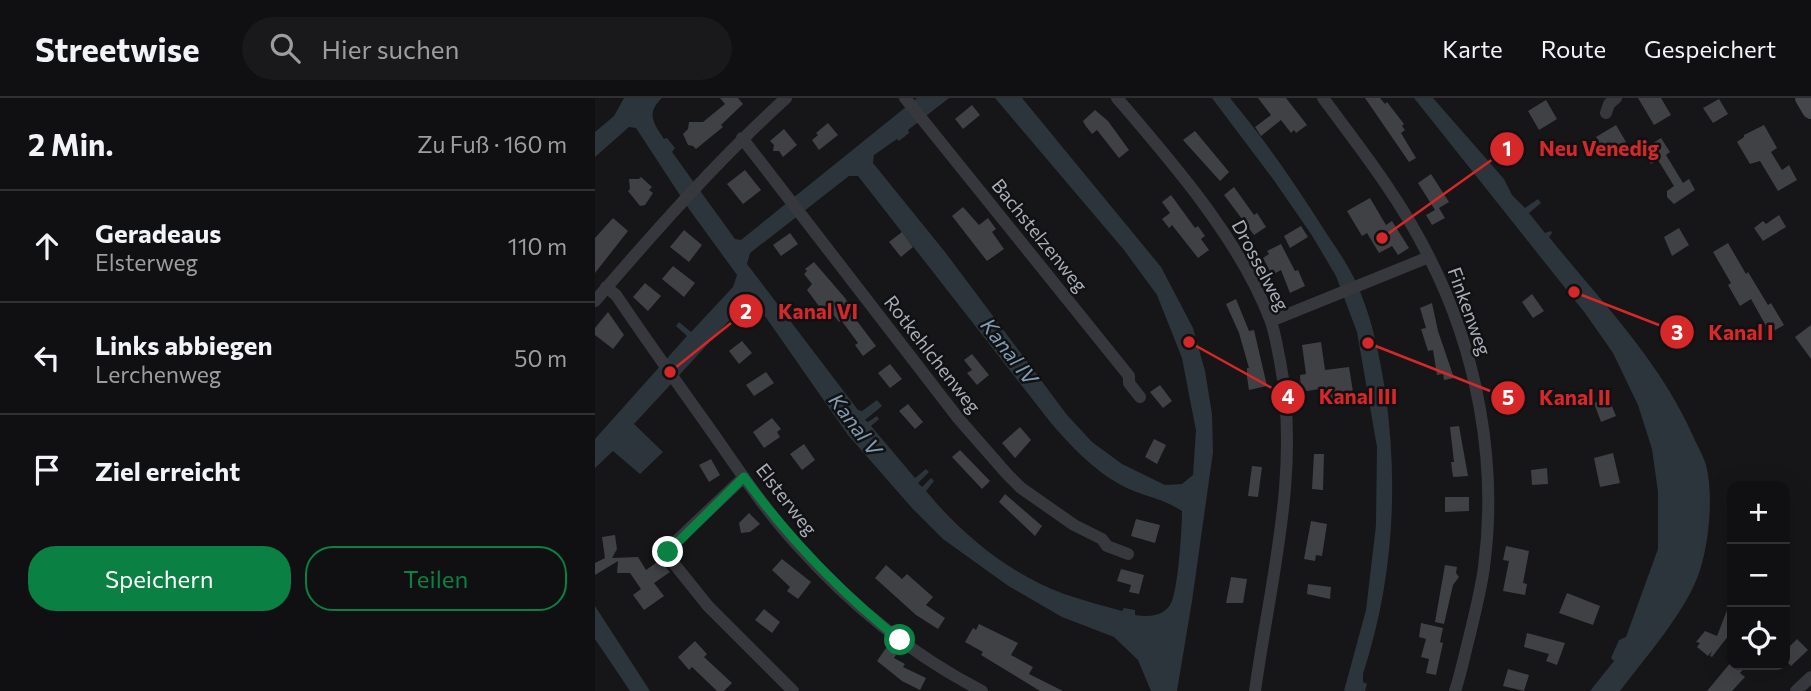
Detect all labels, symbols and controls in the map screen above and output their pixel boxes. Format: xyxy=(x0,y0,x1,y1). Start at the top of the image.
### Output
search box xyxy=(242,17,732,80)
text: Streetwise xyxy=(35,28,200,69)
icon: search xyxy=(266,29,304,67)
text: Hier suchen xyxy=(322,33,460,64)
text: Karte xyxy=(1442,34,1503,63)
text: Route xyxy=(1541,34,1606,63)
text: Gespeichert xyxy=(1644,34,1776,63)
text: 2 Min. xyxy=(28,125,113,162)
callout: Neu Venedig xyxy=(1490,128,1673,170)
text: Zu Fuß · 160 m xyxy=(417,130,567,158)
text: 1 xyxy=(1502,135,1512,160)
text: Neu Venedig xyxy=(1539,135,1660,160)
street label: Bachstelzenweg xyxy=(987,174,1093,296)
street label: Drosselweg xyxy=(1227,216,1295,314)
text: Geradeaus xyxy=(95,217,221,248)
icon: ahead xyxy=(28,227,66,265)
text: 110 m xyxy=(508,232,567,260)
text: Elsterweg xyxy=(95,248,198,276)
street label: Finkenweg xyxy=(1443,264,1497,358)
callout: Kanal VI xyxy=(729,290,872,332)
street label: Rotkehlchenweg xyxy=(880,291,986,417)
text: 2 xyxy=(740,298,752,323)
text: Kanal VI xyxy=(778,298,858,323)
callout: Kanal I xyxy=(1659,311,1787,353)
water label: Kanal IV xyxy=(976,313,1045,391)
text: 3 xyxy=(1671,319,1683,344)
text: Kanal I xyxy=(1708,319,1774,344)
text: Links abbiegen xyxy=(95,329,273,360)
icon: left xyxy=(28,339,66,377)
text: 50 m xyxy=(514,344,567,372)
text: Lerchenweg xyxy=(95,360,221,388)
callout: Kanal III xyxy=(1270,376,1412,418)
callout: Kanal II xyxy=(1490,377,1625,419)
text: 4 xyxy=(1282,383,1295,408)
text: Kanal III xyxy=(1319,383,1397,408)
text: 5 xyxy=(1502,384,1514,409)
text: Kanal II xyxy=(1539,384,1611,409)
water label: Kanal V xyxy=(824,388,889,461)
icon: arrive xyxy=(28,451,66,489)
text: Ziel erreicht xyxy=(95,455,240,486)
street label: Elsterweg xyxy=(752,458,822,540)
map controls xyxy=(1727,481,1790,670)
button: + xyxy=(1727,481,1790,544)
route end xyxy=(652,536,683,567)
button: − xyxy=(1727,544,1790,607)
button: Speichern xyxy=(28,546,291,611)
button: Teilen xyxy=(305,546,567,611)
button: locate xyxy=(1727,607,1790,670)
route start xyxy=(884,624,915,655)

